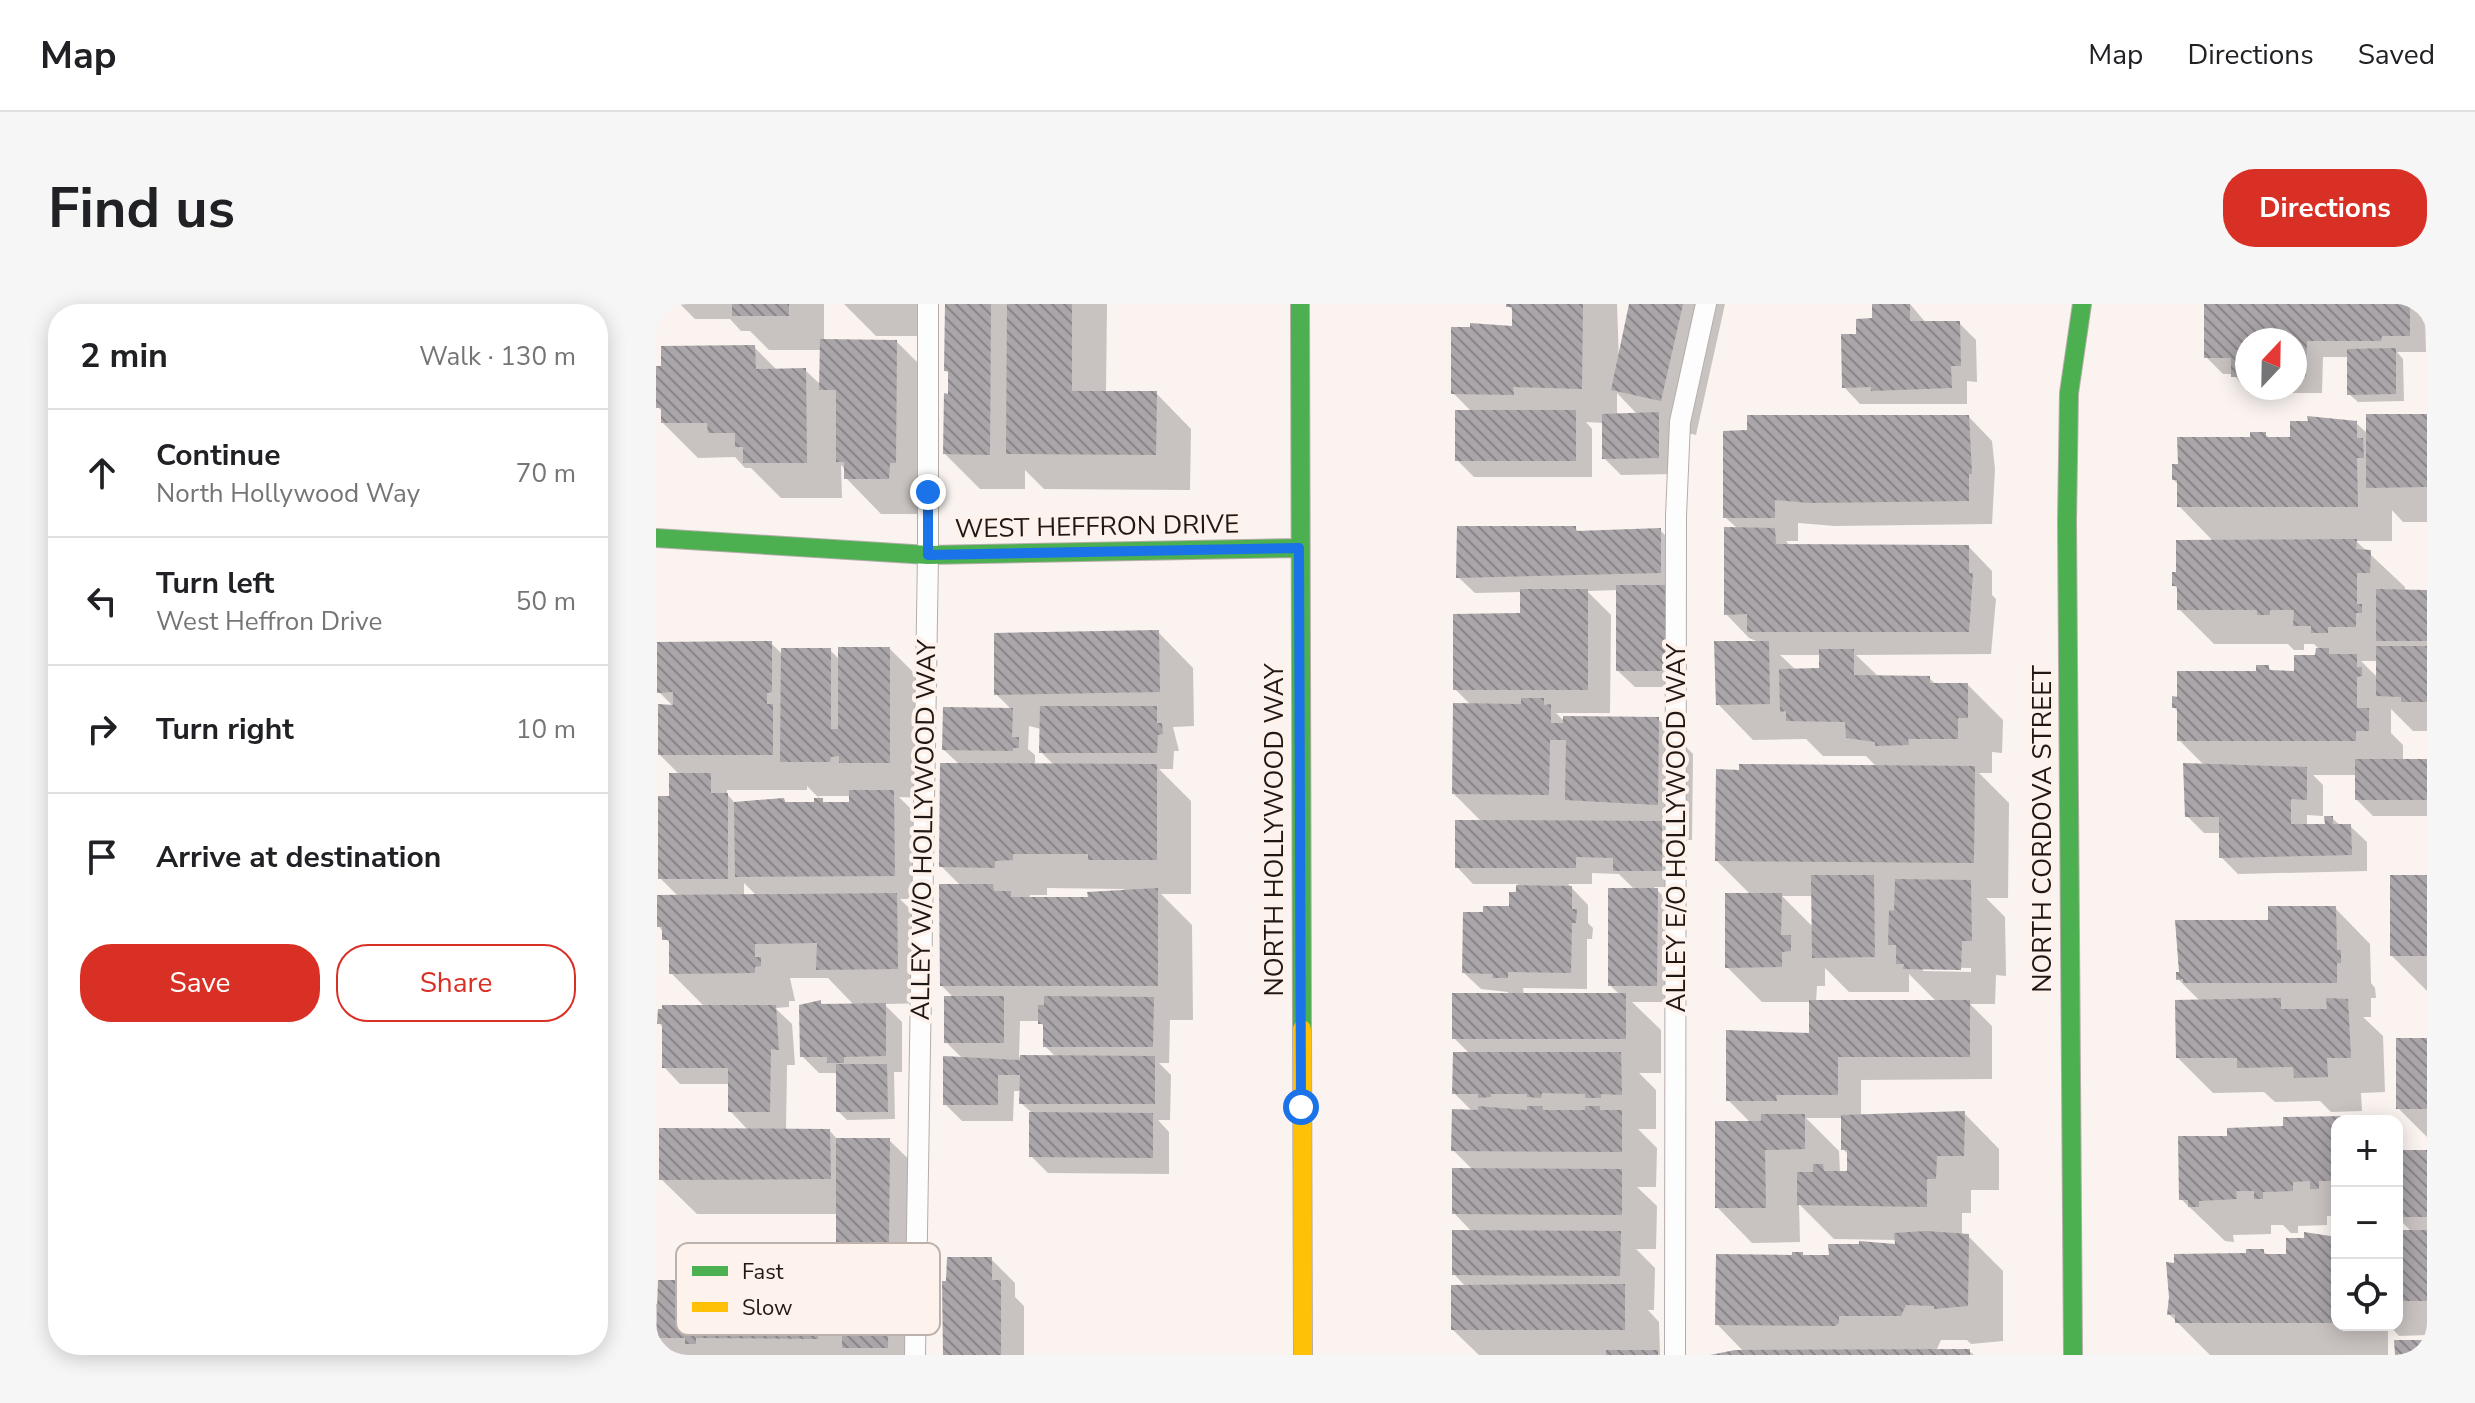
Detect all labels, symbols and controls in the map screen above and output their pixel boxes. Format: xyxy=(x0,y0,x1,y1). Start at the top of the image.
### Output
text: Map xyxy=(40,30,117,81)
text: Map xyxy=(2088,36,2143,74)
text: Directions xyxy=(2187,36,2314,74)
text: Saved xyxy=(2358,36,2435,74)
button: Directions xyxy=(2223,169,2427,247)
text: Find us xyxy=(48,170,235,247)
north arrow xyxy=(2235,328,2307,400)
text: 2 min xyxy=(80,333,168,379)
text: Walk · 130 m xyxy=(419,339,576,374)
text: Continue xyxy=(156,435,281,476)
icon: ahead xyxy=(80,451,124,495)
text: 70 m xyxy=(516,456,576,491)
route end xyxy=(910,474,946,510)
text: North Hollywood Way xyxy=(156,476,420,511)
street label: WEST HEFFRON DRIVE xyxy=(954,507,1240,546)
text: Turn left xyxy=(156,563,274,604)
icon: left xyxy=(80,579,124,623)
text: 50 m xyxy=(516,584,576,619)
text: West Heffron Drive xyxy=(156,604,382,639)
street label: ALLEY W/O HOLLYWOOD WAY xyxy=(903,639,944,1021)
street label: ALLEY E/O HOLLYWOOD WAY xyxy=(1659,643,1694,1012)
street label: NORTH HOLLYWOOD WAY xyxy=(1257,663,1292,996)
street label: NORTH CORDOVA STREET xyxy=(2025,665,2060,993)
icon: right xyxy=(80,707,124,751)
text: Turn right xyxy=(156,709,294,750)
text: 10 m xyxy=(516,712,576,747)
icon: arrive xyxy=(80,835,124,879)
text: Arrive at destination xyxy=(156,837,441,878)
button: Save xyxy=(80,944,320,1022)
button: Share xyxy=(336,944,576,1022)
route start xyxy=(1283,1089,1319,1125)
map controls xyxy=(2331,1115,2403,1331)
button: + xyxy=(2331,1115,2403,1187)
button: − xyxy=(2331,1187,2403,1259)
legend xyxy=(676,1243,940,1335)
text: Fast xyxy=(742,1257,784,1287)
button: locate xyxy=(2331,1259,2403,1331)
text: Slow xyxy=(742,1293,793,1323)

